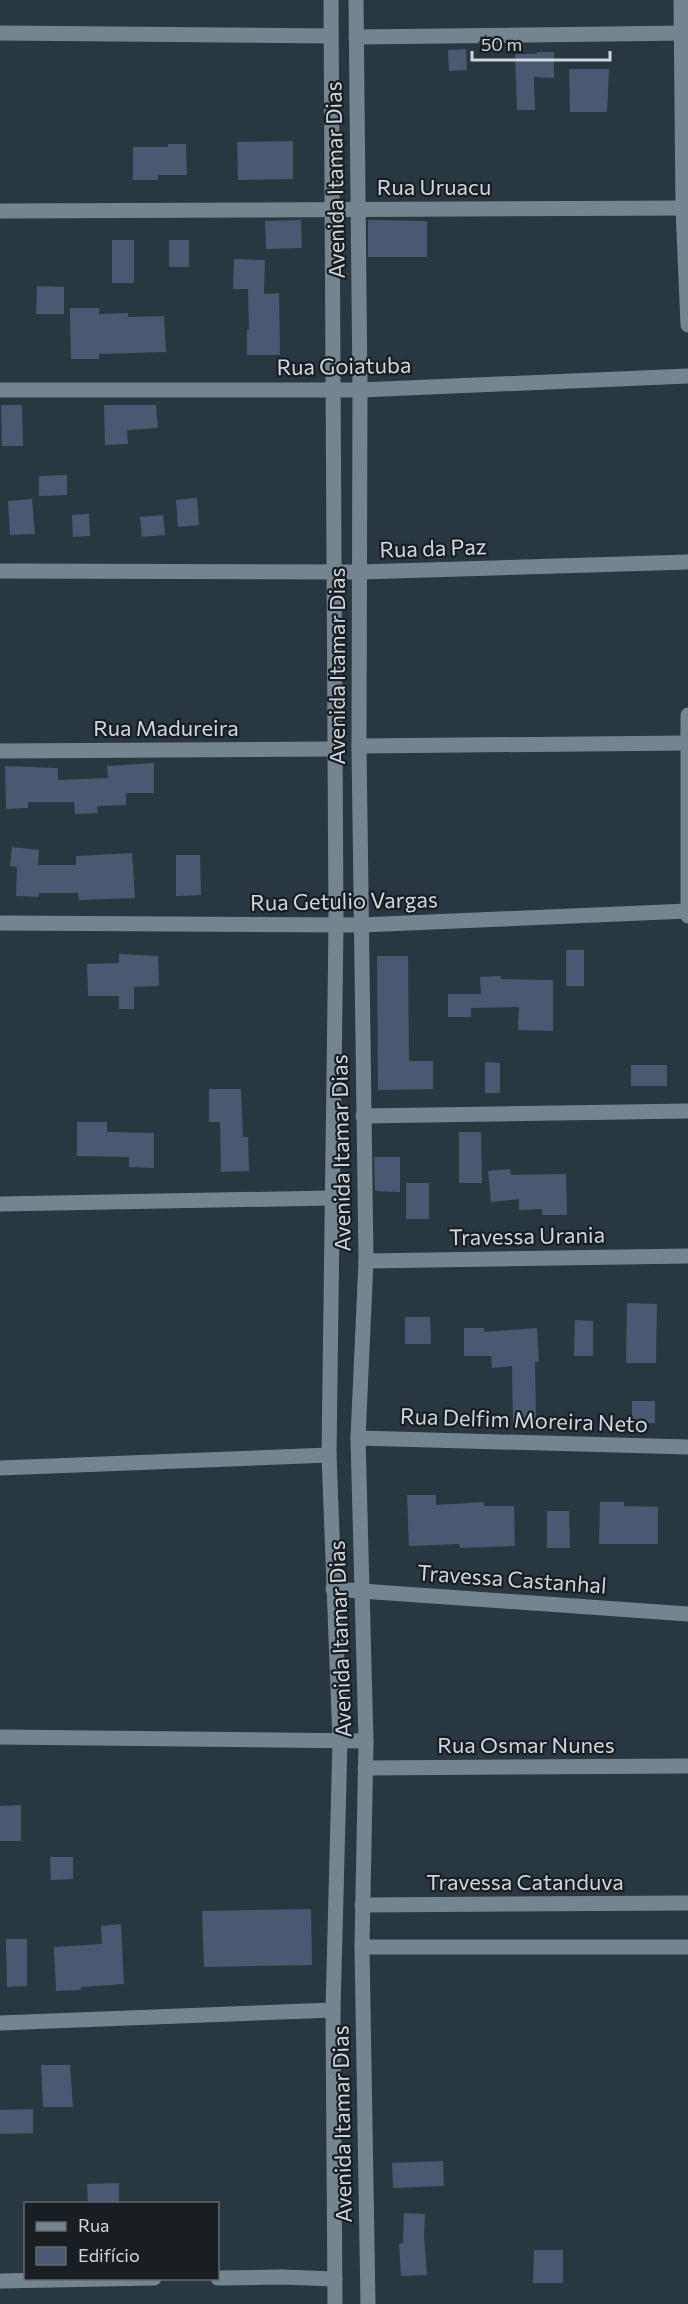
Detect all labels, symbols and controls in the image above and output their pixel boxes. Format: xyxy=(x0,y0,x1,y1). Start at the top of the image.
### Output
scale bar xyxy=(472,24,610,62)
text: 50 m xyxy=(481,33,522,55)
street label: Avenida Itamar Dias xyxy=(319,81,350,279)
street label: Rua Uruacu xyxy=(377,173,491,200)
street label: Rua Goiatuba xyxy=(276,351,412,380)
street label: Rua da Paz xyxy=(379,532,487,563)
street label: Avenida Itamar Dias xyxy=(323,567,350,765)
street label: Rua Madureira xyxy=(93,714,239,741)
street label: Rua Getulio Vargas xyxy=(250,885,438,916)
street label: Avenida Itamar Dias xyxy=(325,1054,356,1252)
street label: Travessa Urania xyxy=(449,1221,605,1250)
street label: Rua Delfim Moreira Neto xyxy=(400,1402,648,1437)
street label: Avenida Itamar Dias xyxy=(323,1540,356,1738)
street label: Travessa Castanhal xyxy=(416,1558,608,1599)
street label: Rua Osmar Nunes xyxy=(437,1731,615,1758)
street label: Travessa Catanduva xyxy=(426,1868,624,1895)
street label: Avenida Itamar Dias xyxy=(326,2025,357,2223)
legend xyxy=(24,2202,219,2280)
text: Rua xyxy=(78,2214,109,2236)
text: Edifício xyxy=(78,2244,140,2266)

